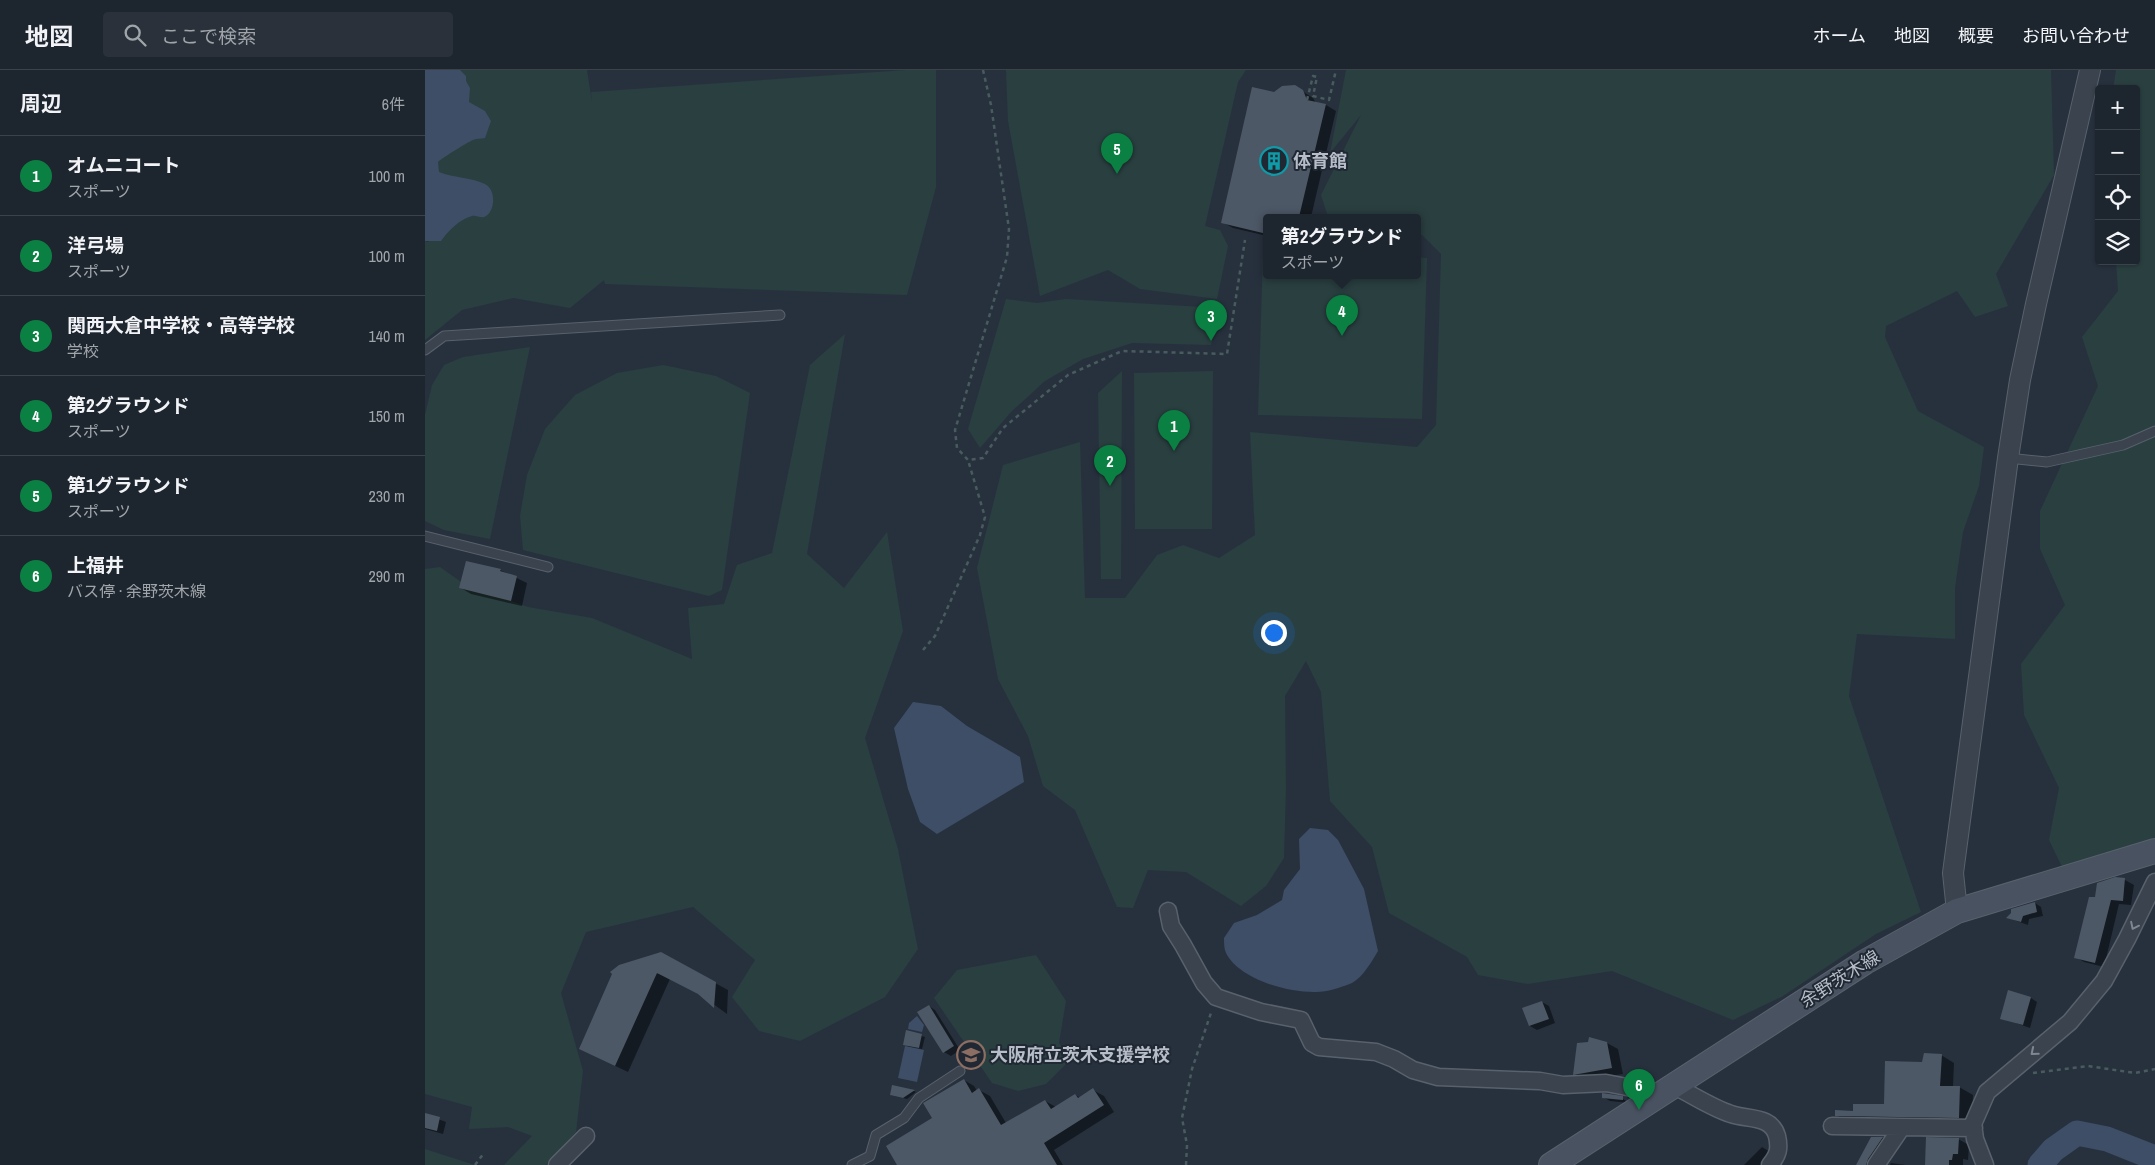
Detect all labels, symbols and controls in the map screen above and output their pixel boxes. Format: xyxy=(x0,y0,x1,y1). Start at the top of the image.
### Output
search box xyxy=(103,12,453,57)
text: 地図 xyxy=(25,20,73,52)
icon: search xyxy=(121,21,149,49)
text: ここで検索 xyxy=(161,23,256,49)
text: ホーム xyxy=(1813,23,1866,48)
text: 地図 xyxy=(1894,23,1930,48)
text: 概要 xyxy=(1958,23,1994,48)
text: お問い合わせ xyxy=(2022,23,2130,48)
map controls xyxy=(2095,85,2140,265)
button: + xyxy=(2095,85,2140,130)
text: 周辺 xyxy=(20,89,62,118)
text: 6件 xyxy=(382,93,405,115)
button: − xyxy=(2095,130,2140,175)
pin: 5 xyxy=(1101,133,1133,174)
building icon: 体育館 xyxy=(1259,146,1289,176)
place label: 体育館 xyxy=(1293,148,1347,173)
text: オムニコート xyxy=(67,152,180,178)
text: 1 xyxy=(32,165,40,187)
text: 100 m xyxy=(369,165,405,187)
button: locate xyxy=(2095,175,2140,220)
text: スポーツ xyxy=(67,180,131,202)
popup xyxy=(1263,214,1421,279)
button: layers xyxy=(2095,220,2140,265)
text: 第2グラウンド xyxy=(1281,223,1403,249)
text: 洋弓場 xyxy=(67,232,124,258)
text: 2 xyxy=(32,245,40,267)
text: 100 m xyxy=(369,245,405,267)
text: スポーツ xyxy=(1281,251,1344,273)
text: スポーツ xyxy=(67,260,131,282)
pin: 4 xyxy=(1326,295,1358,336)
pin: 3 xyxy=(1195,300,1227,341)
text: 関西大倉中学校・高等学校 xyxy=(67,312,295,338)
text: 3 xyxy=(32,325,40,347)
text: 140 m xyxy=(369,325,405,347)
text: 学校 xyxy=(67,340,99,362)
text: 第2グラウンド xyxy=(67,392,190,418)
text: 4 xyxy=(32,405,40,427)
text: 150 m xyxy=(369,405,405,427)
pin: 1 xyxy=(1158,410,1190,451)
text: スポーツ xyxy=(67,420,131,442)
pin: 2 xyxy=(1094,445,1126,486)
text: 第1グラウンド xyxy=(67,472,190,498)
text: 5 xyxy=(32,485,40,507)
text: 230 m xyxy=(369,485,405,507)
text: スポーツ xyxy=(67,500,131,522)
text: 上福井 xyxy=(67,552,124,578)
text: 6 xyxy=(32,565,40,587)
text: 290 m xyxy=(369,565,405,587)
text: バス停 · 余野茨木線 xyxy=(67,580,206,602)
your location xyxy=(1261,620,1287,646)
one-way arrow xyxy=(2130,921,2140,930)
street label: 余野茨木線 xyxy=(1795,944,1885,1013)
school or university icon: 大阪府立茨木支援学校 xyxy=(956,1040,986,1070)
place label: 大阪府立茨木支援学校 xyxy=(990,1042,1170,1067)
one-way arrow xyxy=(2031,1047,2040,1056)
pin: 6 xyxy=(1623,1069,1655,1110)

